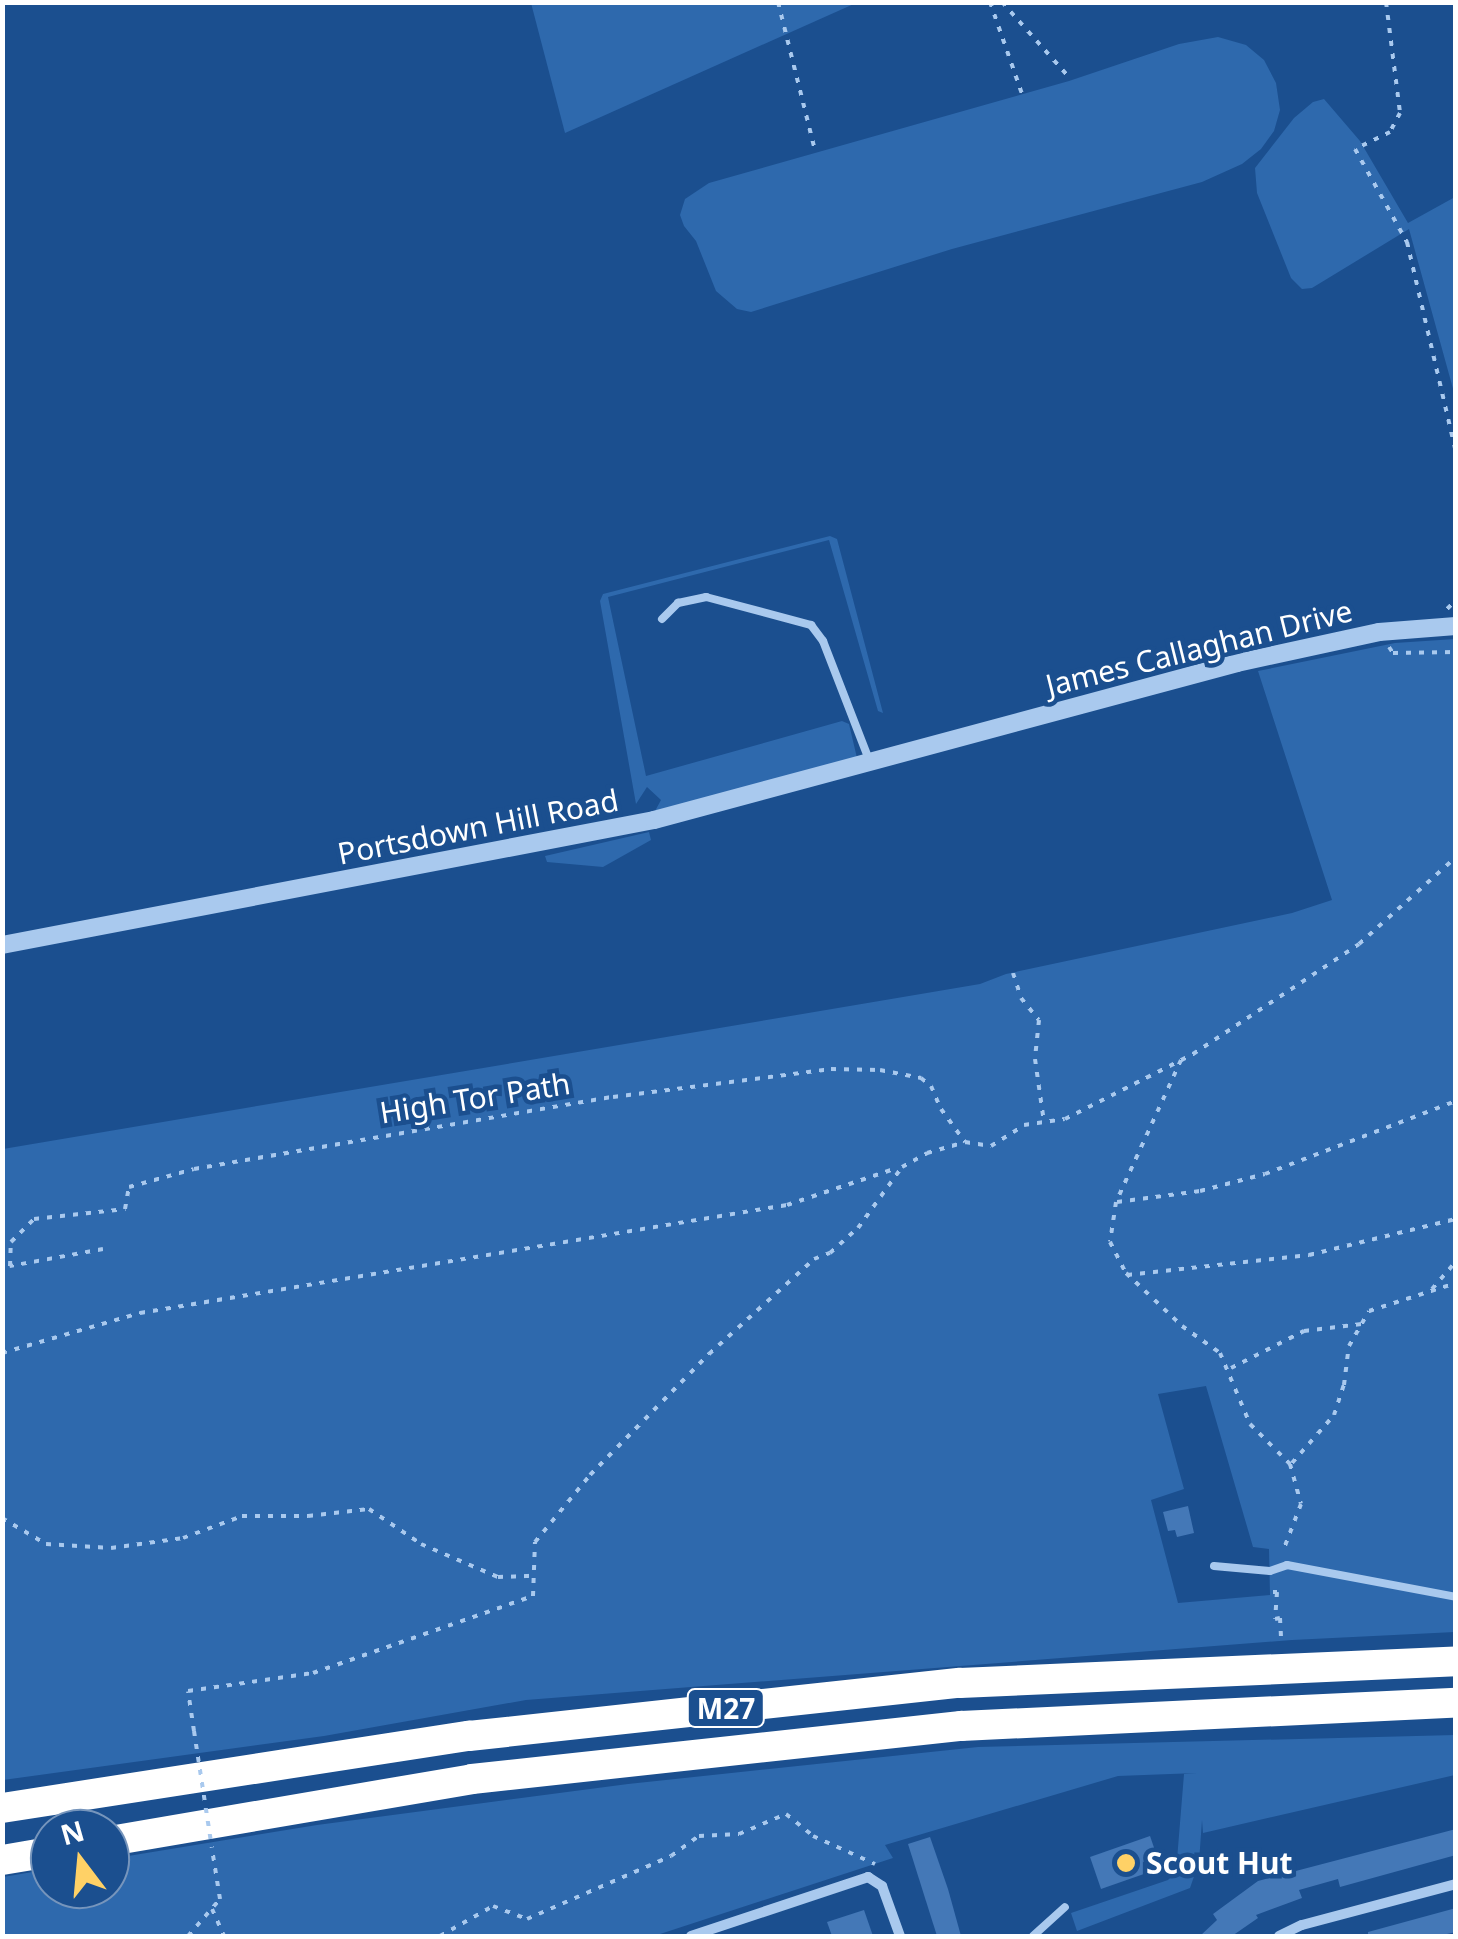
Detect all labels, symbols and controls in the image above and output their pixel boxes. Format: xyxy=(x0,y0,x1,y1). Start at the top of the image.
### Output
street label: James Callaghan Drive xyxy=(1042,592,1356,704)
street label: Portsdown Hill Road xyxy=(335,782,621,872)
street label: High Tor Path xyxy=(377,1065,573,1131)
road number: M27 xyxy=(686,1685,766,1731)
north arrow xyxy=(30,1809,130,1909)
text: N xyxy=(56,1811,88,1853)
place label: Scout Hut xyxy=(1146,1845,1293,1881)
marker: Scout Hut xyxy=(1115,1852,1137,1874)

